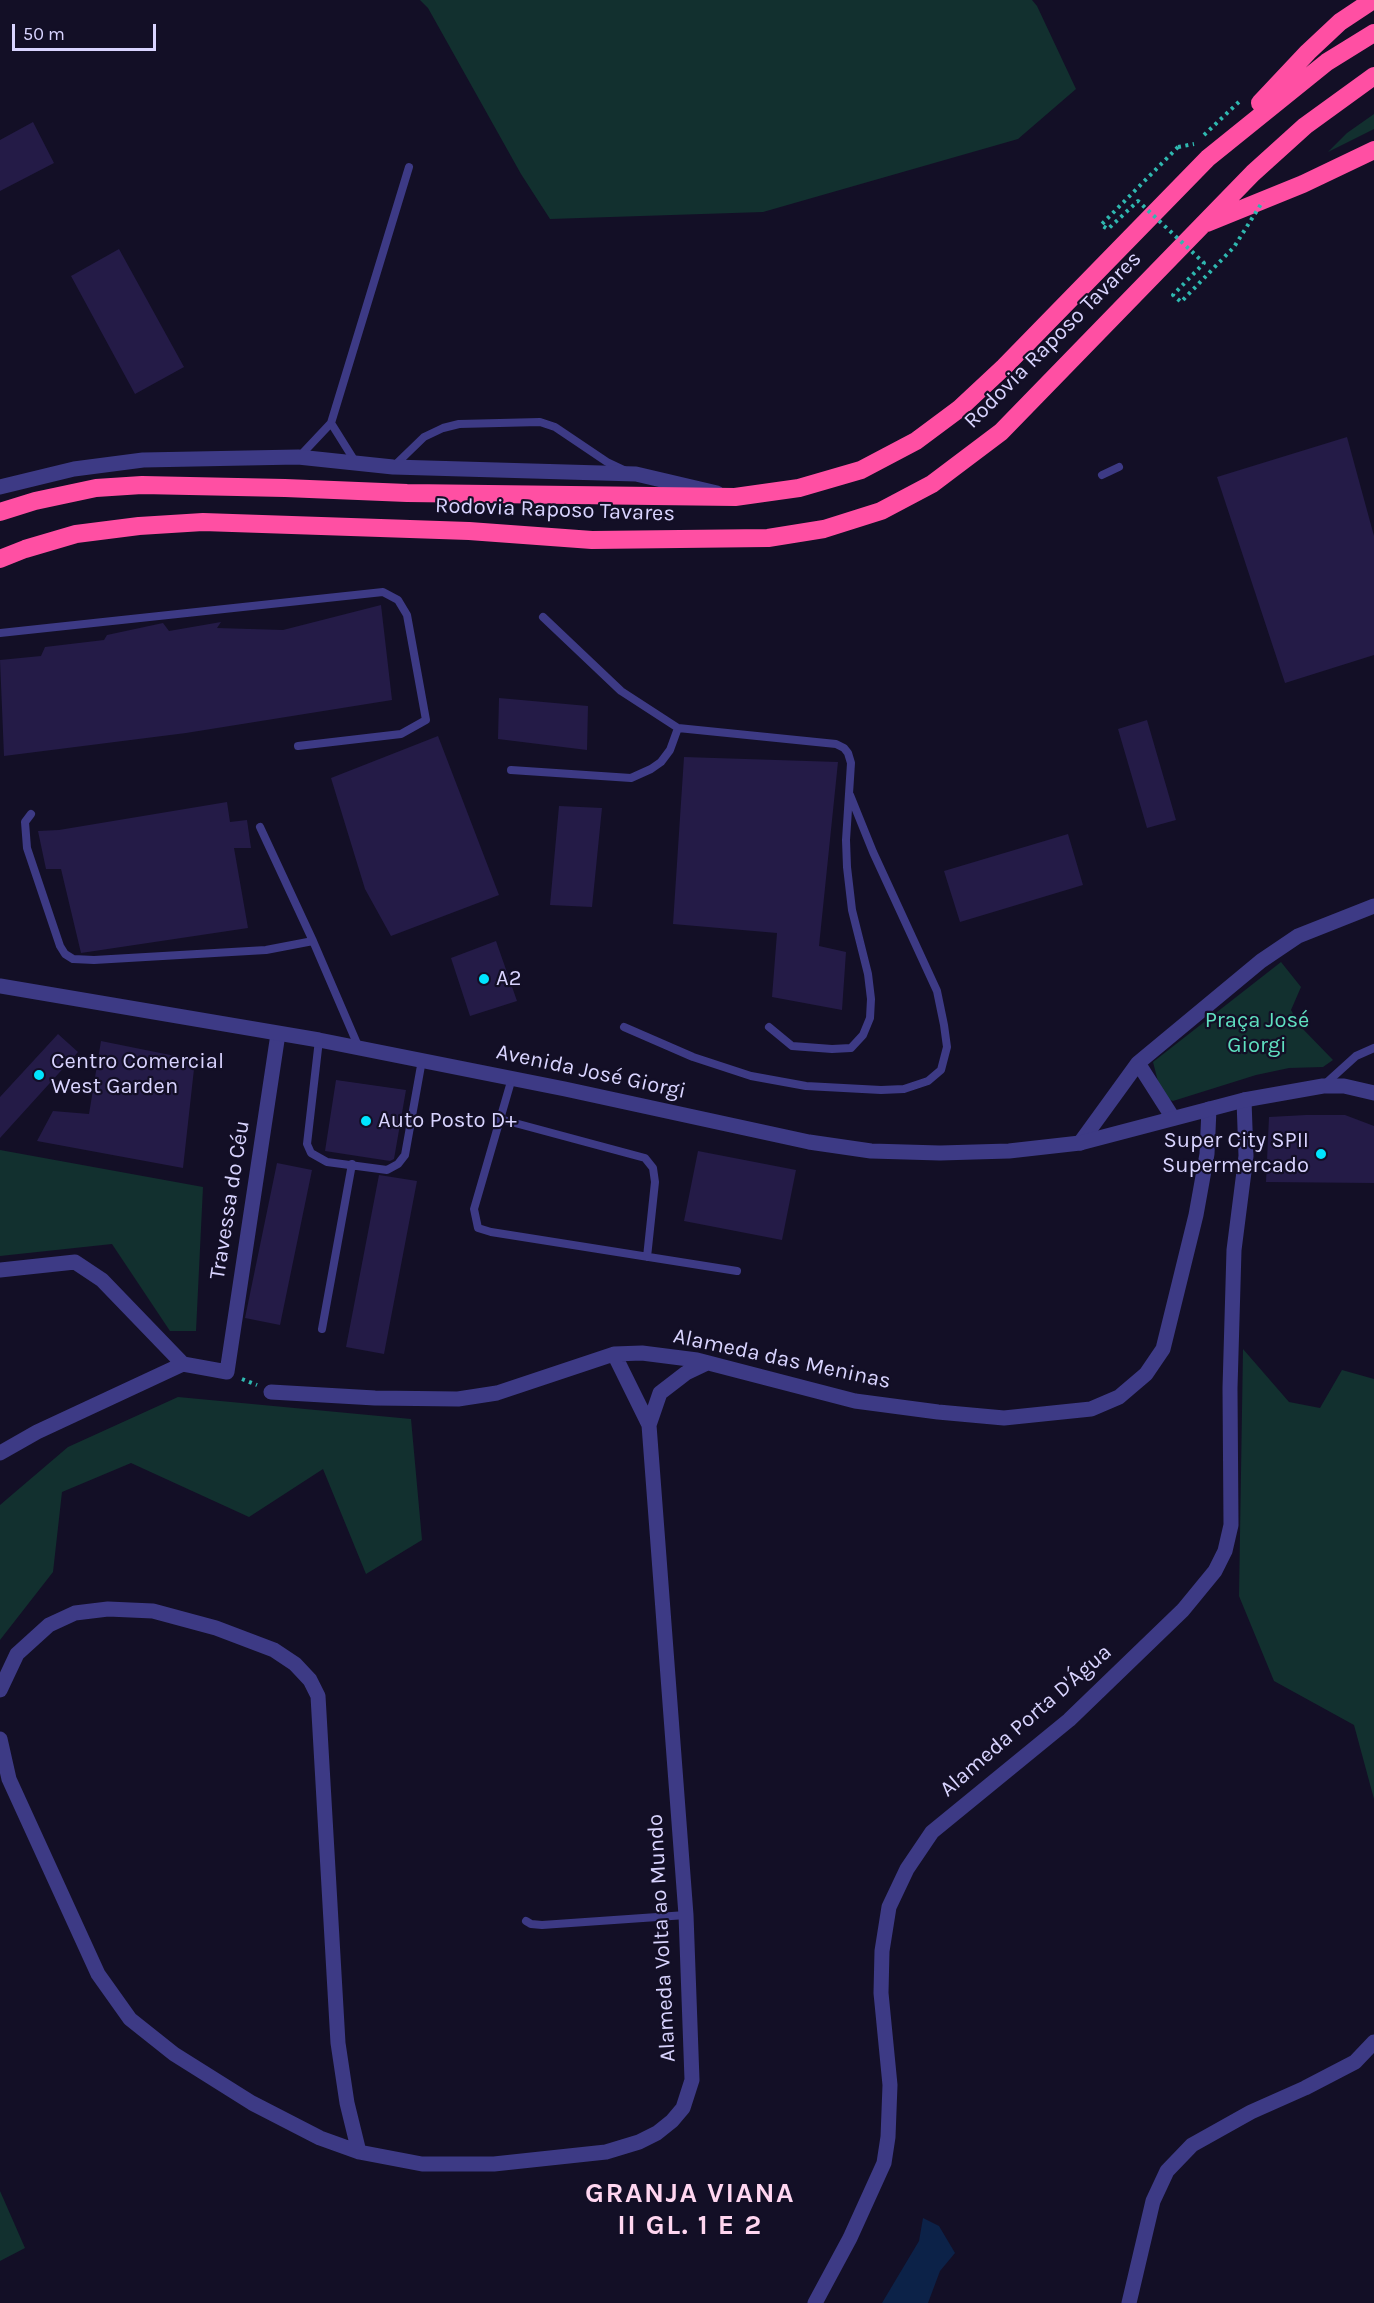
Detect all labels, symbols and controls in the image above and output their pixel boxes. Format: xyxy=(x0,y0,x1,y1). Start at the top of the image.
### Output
scale bar xyxy=(15,12,159,50)
text: 50 m xyxy=(23,23,65,45)
street label: Rodovia Raposo Tavares xyxy=(959,246,1147,434)
street label: Rodovia Raposo Tavares xyxy=(435,493,675,527)
place label: A2 xyxy=(496,966,521,992)
marker: A2 xyxy=(477,972,491,986)
park label: Praça José Giorgi xyxy=(1205,1008,1309,1060)
street label: Avenida José Giorgi xyxy=(494,1039,688,1105)
place label: Centro Comercial West Garden xyxy=(51,1049,224,1100)
marker: Centro Comercial West Garden xyxy=(32,1068,46,1082)
place label: Auto Posto D+ xyxy=(378,1108,517,1134)
marker: Auto Posto D+ xyxy=(359,1114,373,1128)
street label: Travessa do Céu xyxy=(204,1119,256,1281)
place label: Super City SPII Supermercado xyxy=(1162,1128,1309,1180)
marker: Super City SPII Supermercado xyxy=(1314,1147,1328,1161)
street label: Alameda das Meninas xyxy=(671,1323,893,1395)
street label: Alameda Porta D'Água xyxy=(935,1639,1117,1803)
street label: Alameda Volta ao Mundo xyxy=(642,1813,682,2063)
district label: GRANJA VIANA II GL. 1 E 2 xyxy=(585,2177,795,2243)

